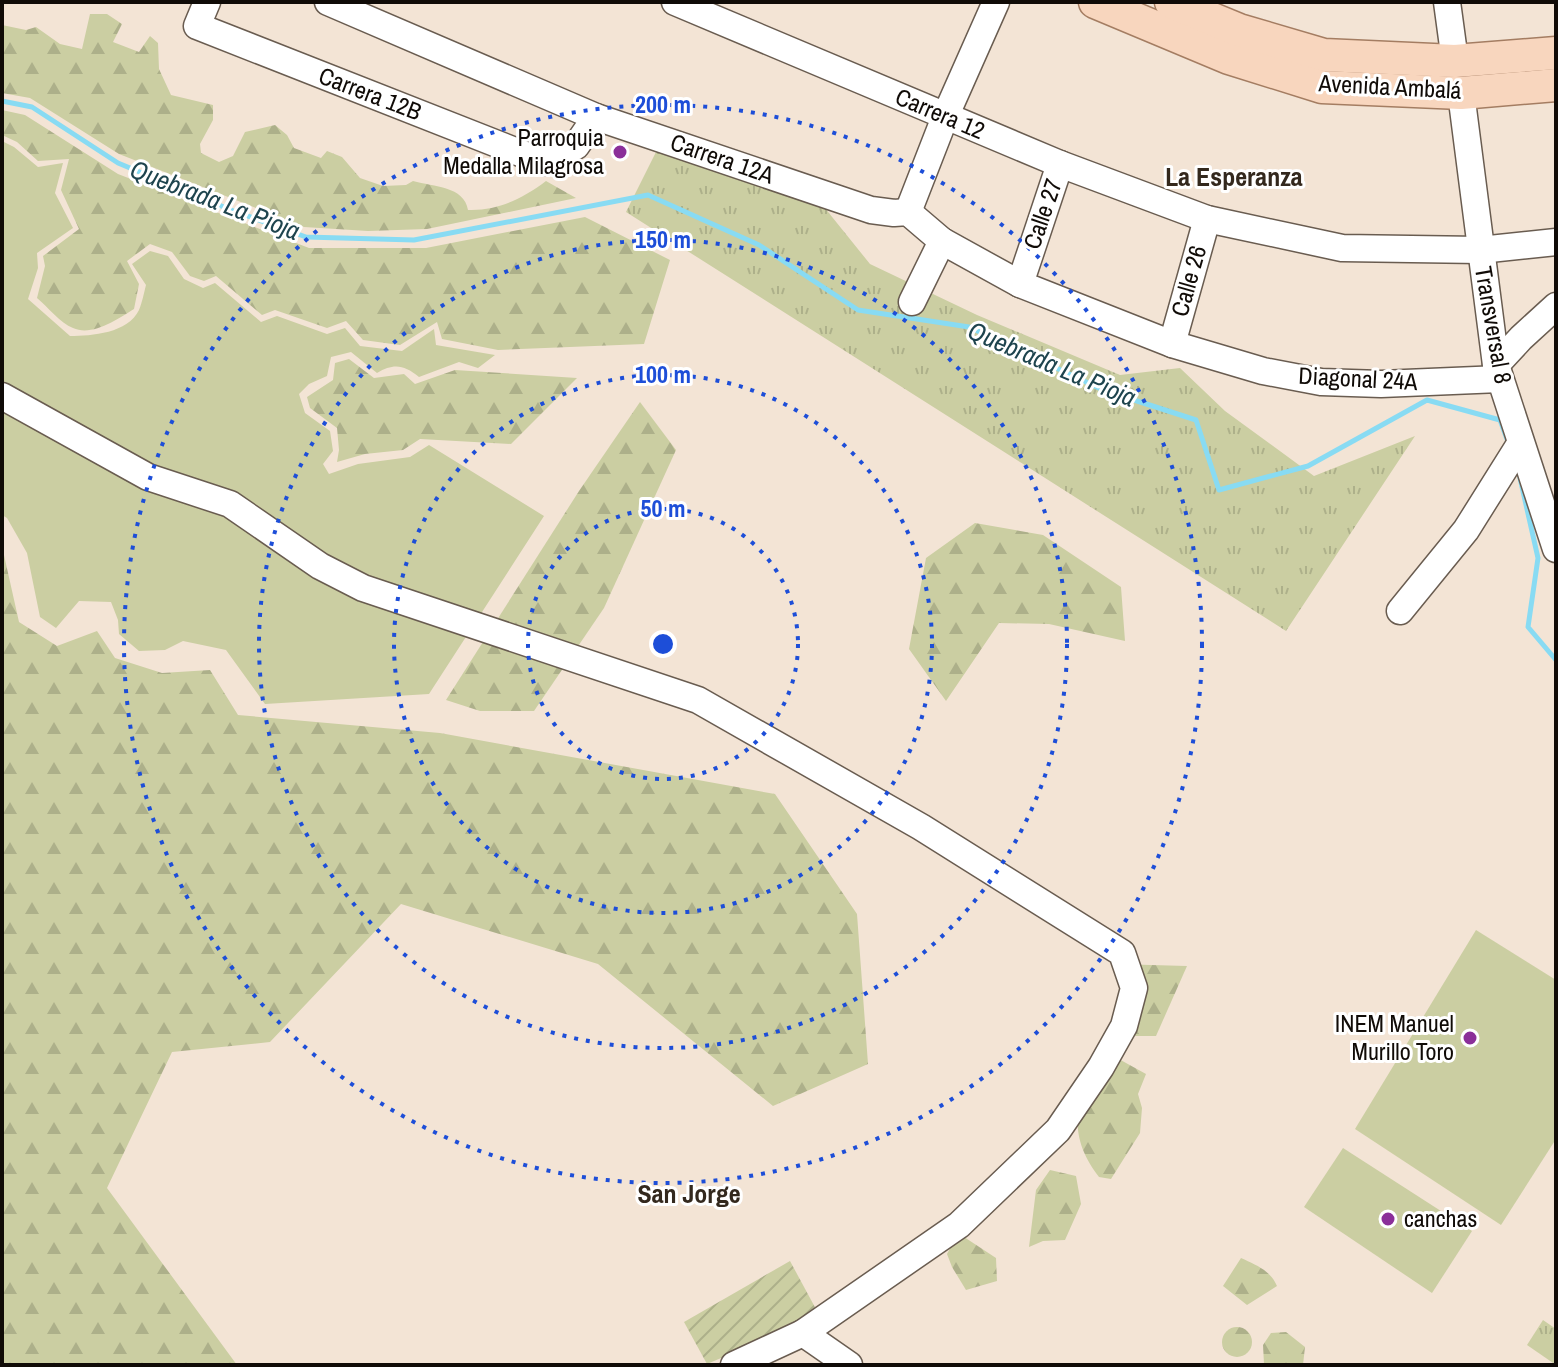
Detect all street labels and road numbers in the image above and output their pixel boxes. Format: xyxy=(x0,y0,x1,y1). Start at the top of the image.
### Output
street label: Carrera 12B xyxy=(315,59,426,127)
street label: Avenida Ambalá xyxy=(1317,66,1462,106)
street label: Carrera 12 xyxy=(891,80,990,146)
street label: Carrera 12A xyxy=(666,125,779,191)
street label: Calle 27 xyxy=(1015,174,1069,253)
street label: Calle 26 xyxy=(1163,242,1213,320)
street label: Transversal 8 xyxy=(1468,264,1520,386)
street label: Diagonal 24A xyxy=(1298,359,1419,397)

